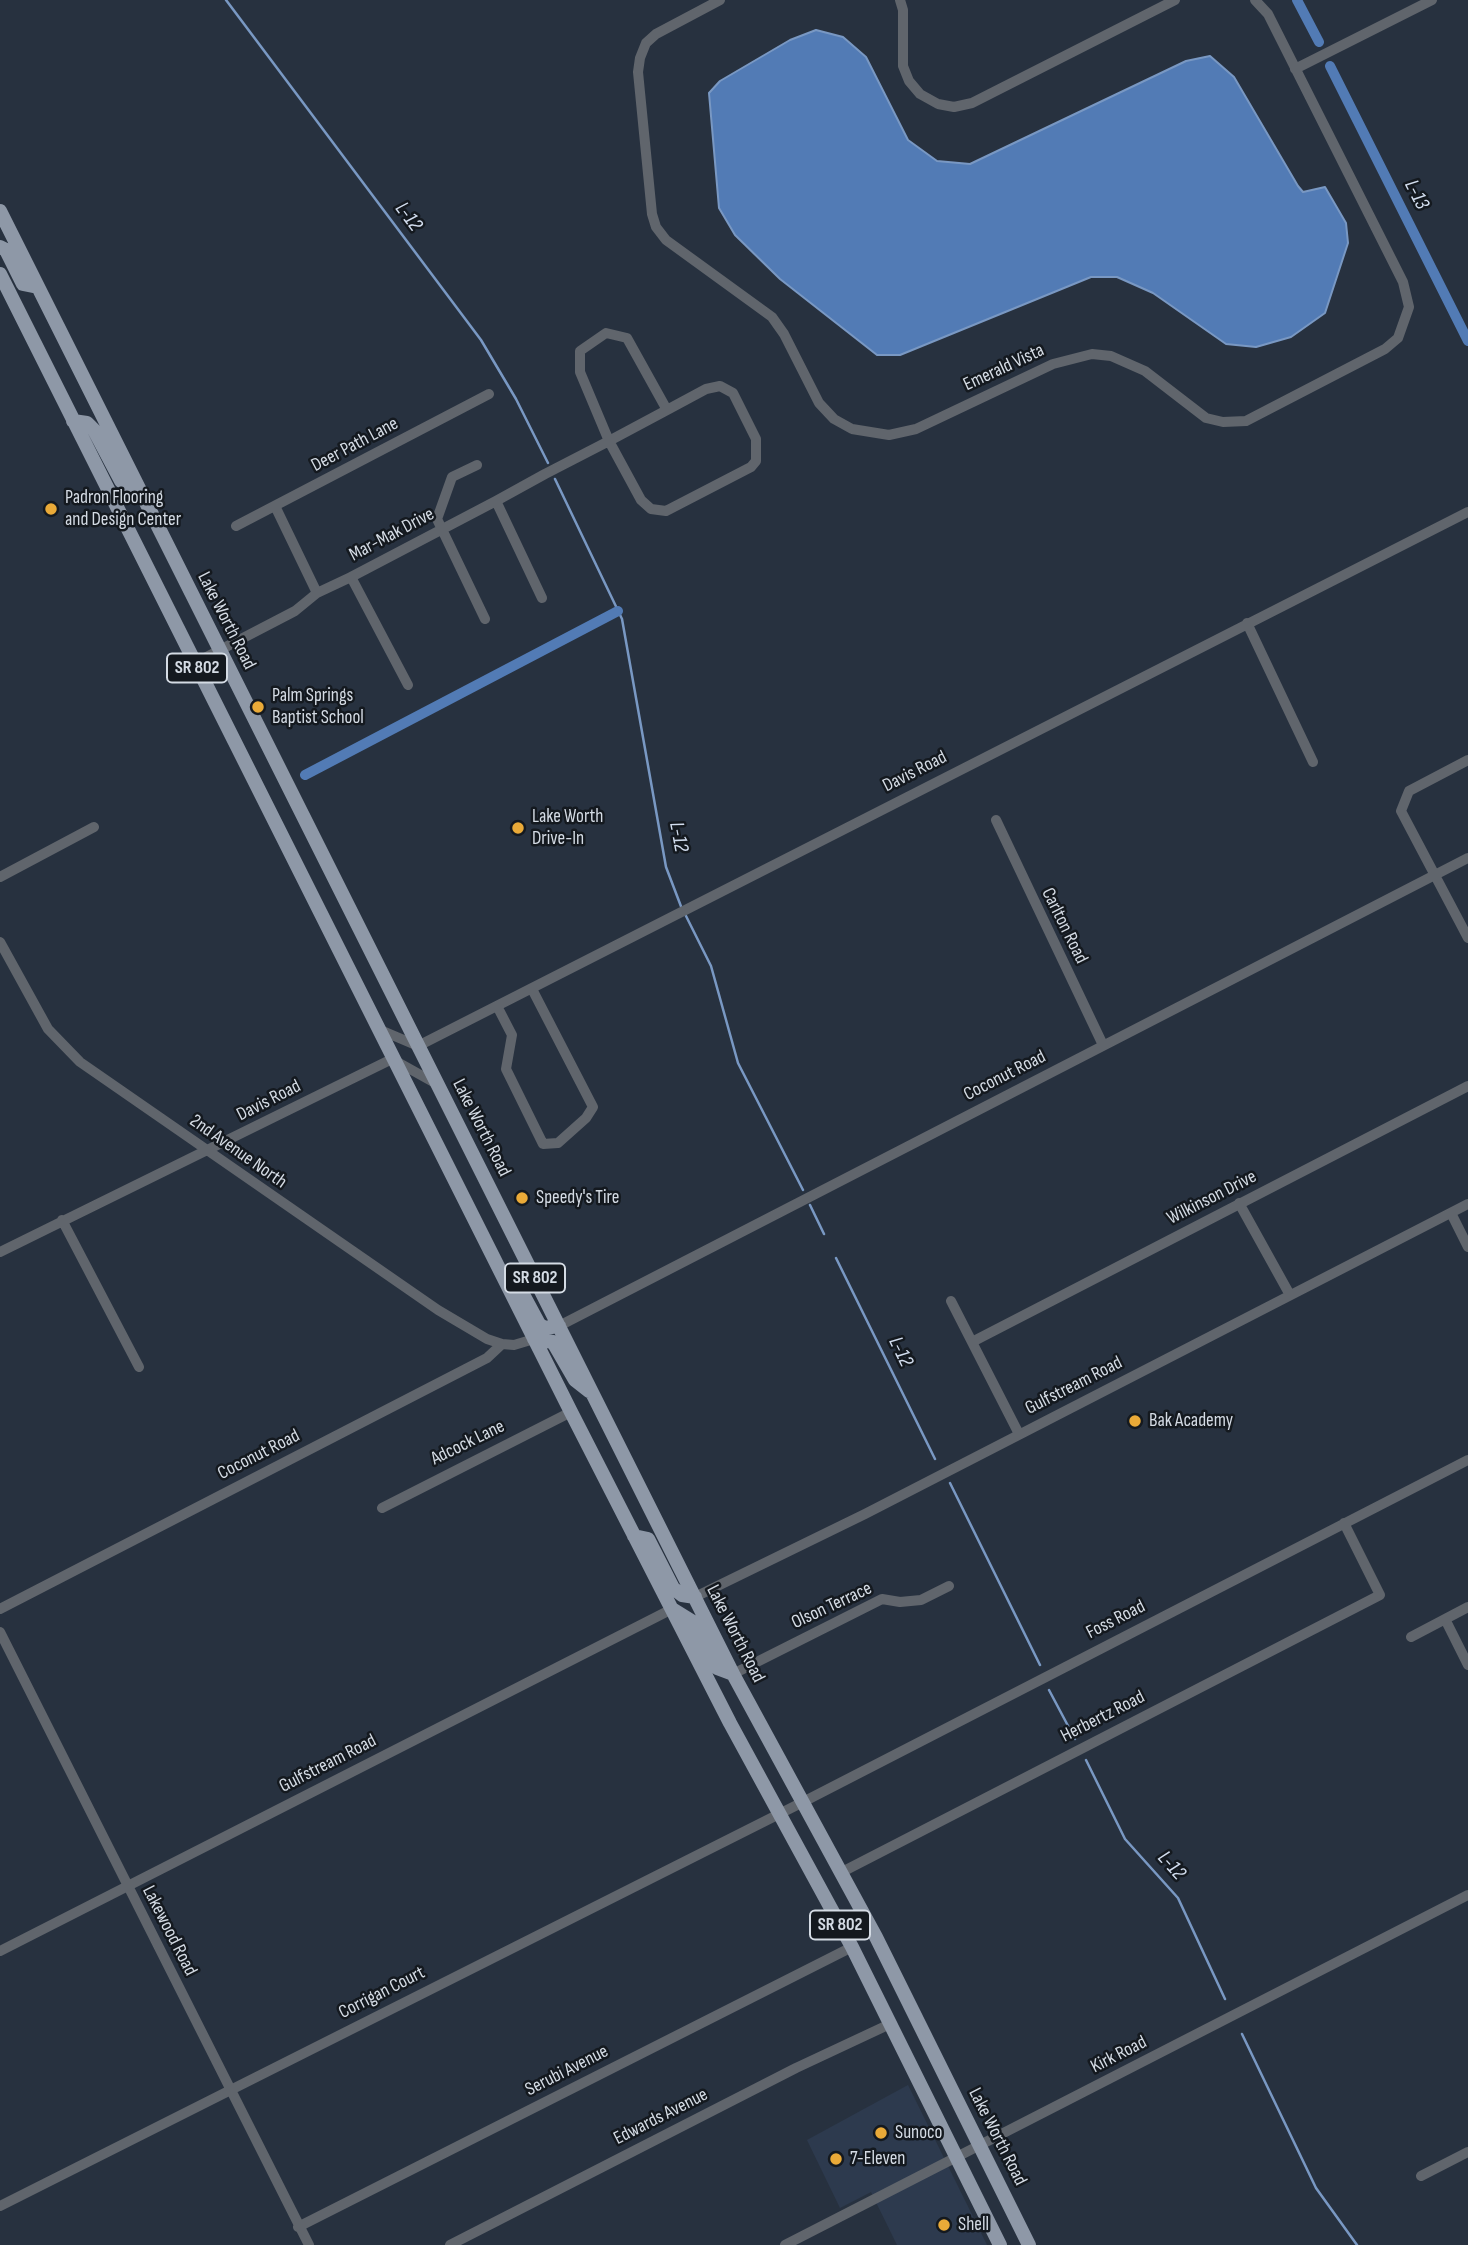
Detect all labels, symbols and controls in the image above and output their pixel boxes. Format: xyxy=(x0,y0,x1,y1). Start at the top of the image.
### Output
water label: L-13 xyxy=(1398,176,1434,214)
water label: L-12 xyxy=(389,197,427,237)
street label: Emerald Vista xyxy=(960,339,1048,397)
street label: Deer Path Lane xyxy=(308,413,402,477)
place label: Padron Flooring and Design Center xyxy=(65,487,181,531)
marker: Padron Flooring and Design Center xyxy=(43,501,59,517)
street label: Mar-Mak Drive xyxy=(346,503,438,567)
street label: Lake Worth Road xyxy=(192,569,260,673)
road number: SR 802 xyxy=(167,654,227,682)
place label: Palm Springs Baptist School xyxy=(272,685,364,729)
marker: Palm Springs Baptist School xyxy=(250,699,266,715)
street label: Davis Road xyxy=(879,746,951,798)
place label: Lake Worth Drive-In xyxy=(532,806,603,850)
marker: Lake Worth Drive-In xyxy=(510,820,526,836)
water label: L-12 xyxy=(663,820,693,854)
street label: Carlton Road xyxy=(1036,884,1092,968)
street label: Coconut Road xyxy=(960,1046,1050,1106)
street label: Davis Road xyxy=(233,1075,305,1127)
street label: Lake Worth Road xyxy=(447,1076,515,1180)
street label: 2nd Avenue North xyxy=(185,1110,291,1194)
street label: Wilkinson Drive xyxy=(1163,1166,1261,1230)
place label: Speedy's Tire xyxy=(536,1187,619,1209)
marker: Speedy's Tire xyxy=(514,1190,530,1206)
road number: SR 802 xyxy=(505,1264,565,1293)
water label: L-12 xyxy=(882,1333,918,1371)
street label: Gulfstream Road xyxy=(1022,1352,1126,1420)
place label: Bak Academy xyxy=(1149,1410,1233,1432)
marker: Bak Academy xyxy=(1127,1413,1143,1429)
street label: Adcock Lane xyxy=(427,1415,509,1471)
street label: Coconut Road xyxy=(214,1425,304,1485)
street label: Olson Terrace xyxy=(788,1578,876,1634)
street label: Lake Worth Road xyxy=(701,1582,769,1686)
street label: Foss Road xyxy=(1083,1596,1149,1644)
street label: Herbertz Road xyxy=(1057,1686,1149,1748)
street label: Gulfstream Road xyxy=(276,1730,380,1798)
water label: L-12 xyxy=(1152,1846,1190,1886)
street label: Lakewood Road xyxy=(137,1882,201,1980)
road number: SR 802 xyxy=(810,1910,870,1940)
street label: Corrigan Court xyxy=(335,1962,429,2024)
street label: Kirk Road xyxy=(1087,2031,1151,2079)
street label: Serubi Avenue xyxy=(522,2040,612,2102)
street label: Edwards Avenue xyxy=(610,2084,712,2150)
street label: Lake Worth Road xyxy=(963,2085,1031,2189)
place label: Sunoco xyxy=(895,2122,942,2144)
marker: Sunoco xyxy=(873,2125,889,2141)
place label: 7-Eleven xyxy=(850,2148,905,2170)
marker: 7-Eleven xyxy=(828,2151,844,2167)
place label: Shell xyxy=(958,2214,989,2236)
marker: Shell xyxy=(936,2217,952,2233)

